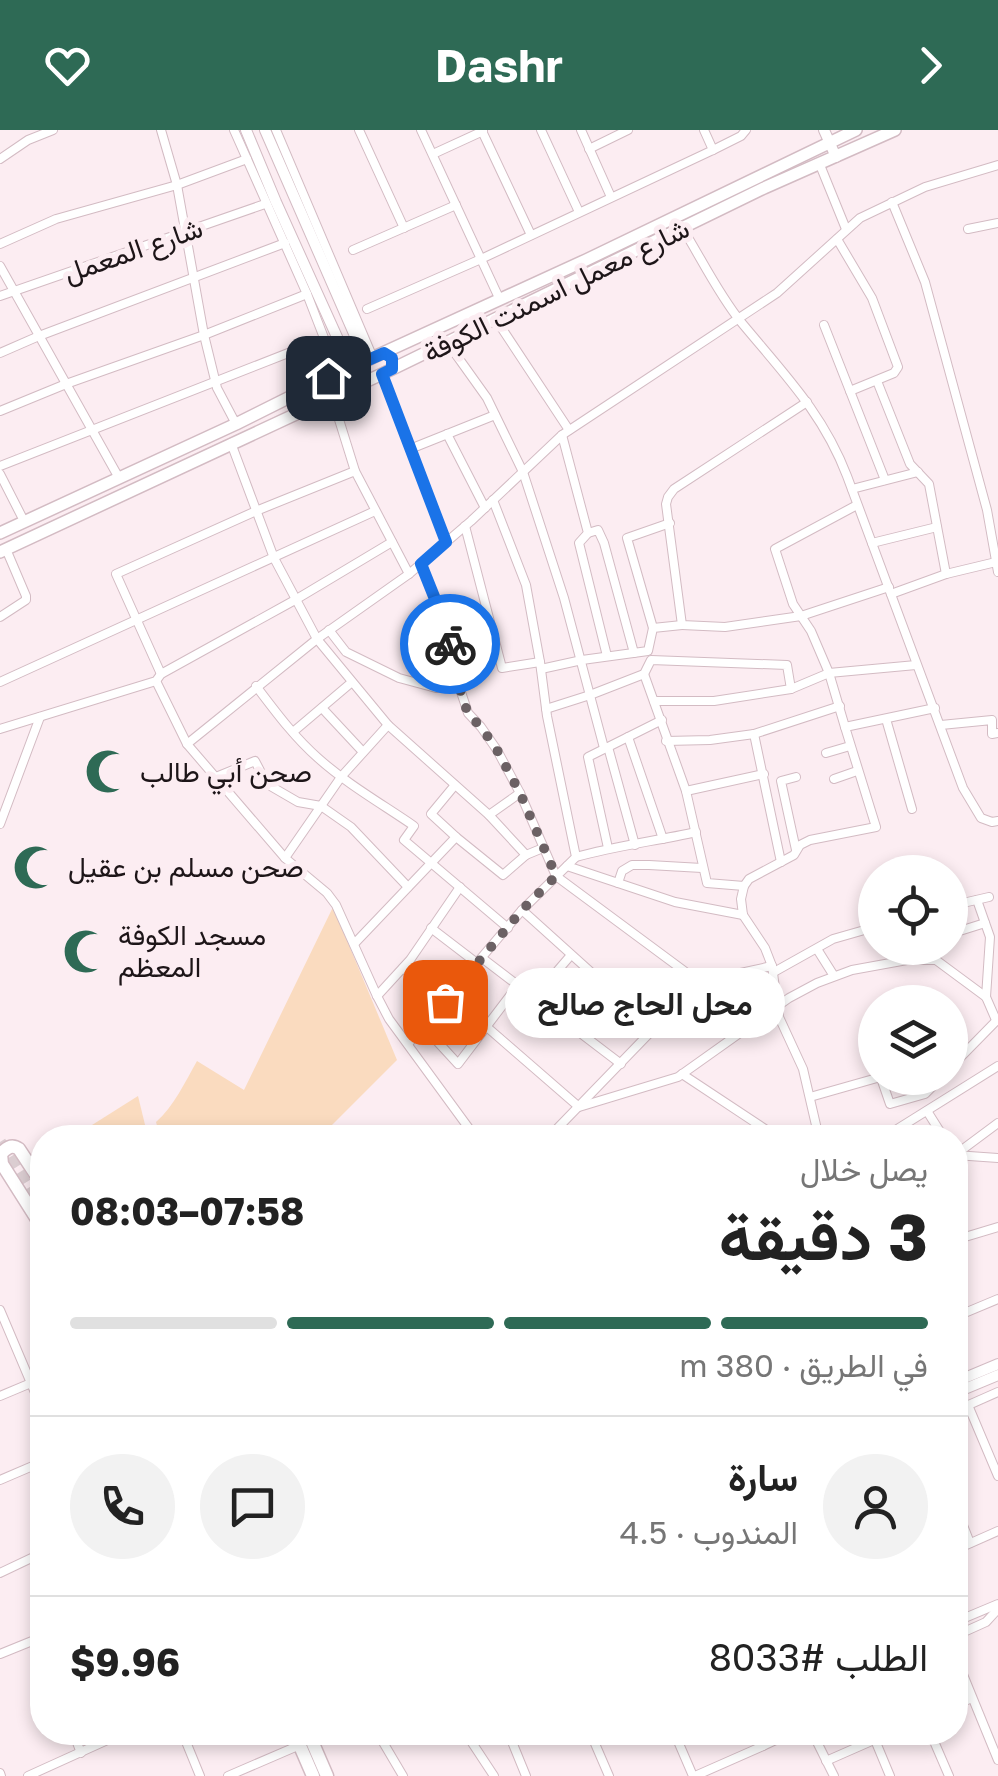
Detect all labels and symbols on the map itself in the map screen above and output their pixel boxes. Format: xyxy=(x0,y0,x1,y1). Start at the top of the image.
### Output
street label: شارع المعمل xyxy=(59,210,208,292)
street label: شارع معمل اسمنت الكوفة xyxy=(417,211,695,371)
pin xyxy=(286,336,371,421)
courier xyxy=(400,594,500,694)
mosque icon: صحن أبي طالب xyxy=(83,748,131,796)
place label: صحن أبي طالب xyxy=(140,755,312,795)
mosque icon: صحن مسلم بن عقيل xyxy=(11,843,59,891)
place label: صحن مسلم بن عقيل xyxy=(68,850,304,886)
place label: مسجد الكوفة المعظم xyxy=(118,918,266,986)
mosque icon: مسجد الكوفة المعظم xyxy=(61,927,109,975)
pin xyxy=(403,960,488,1045)
callout: محل الحاج صالح xyxy=(505,967,785,1037)

